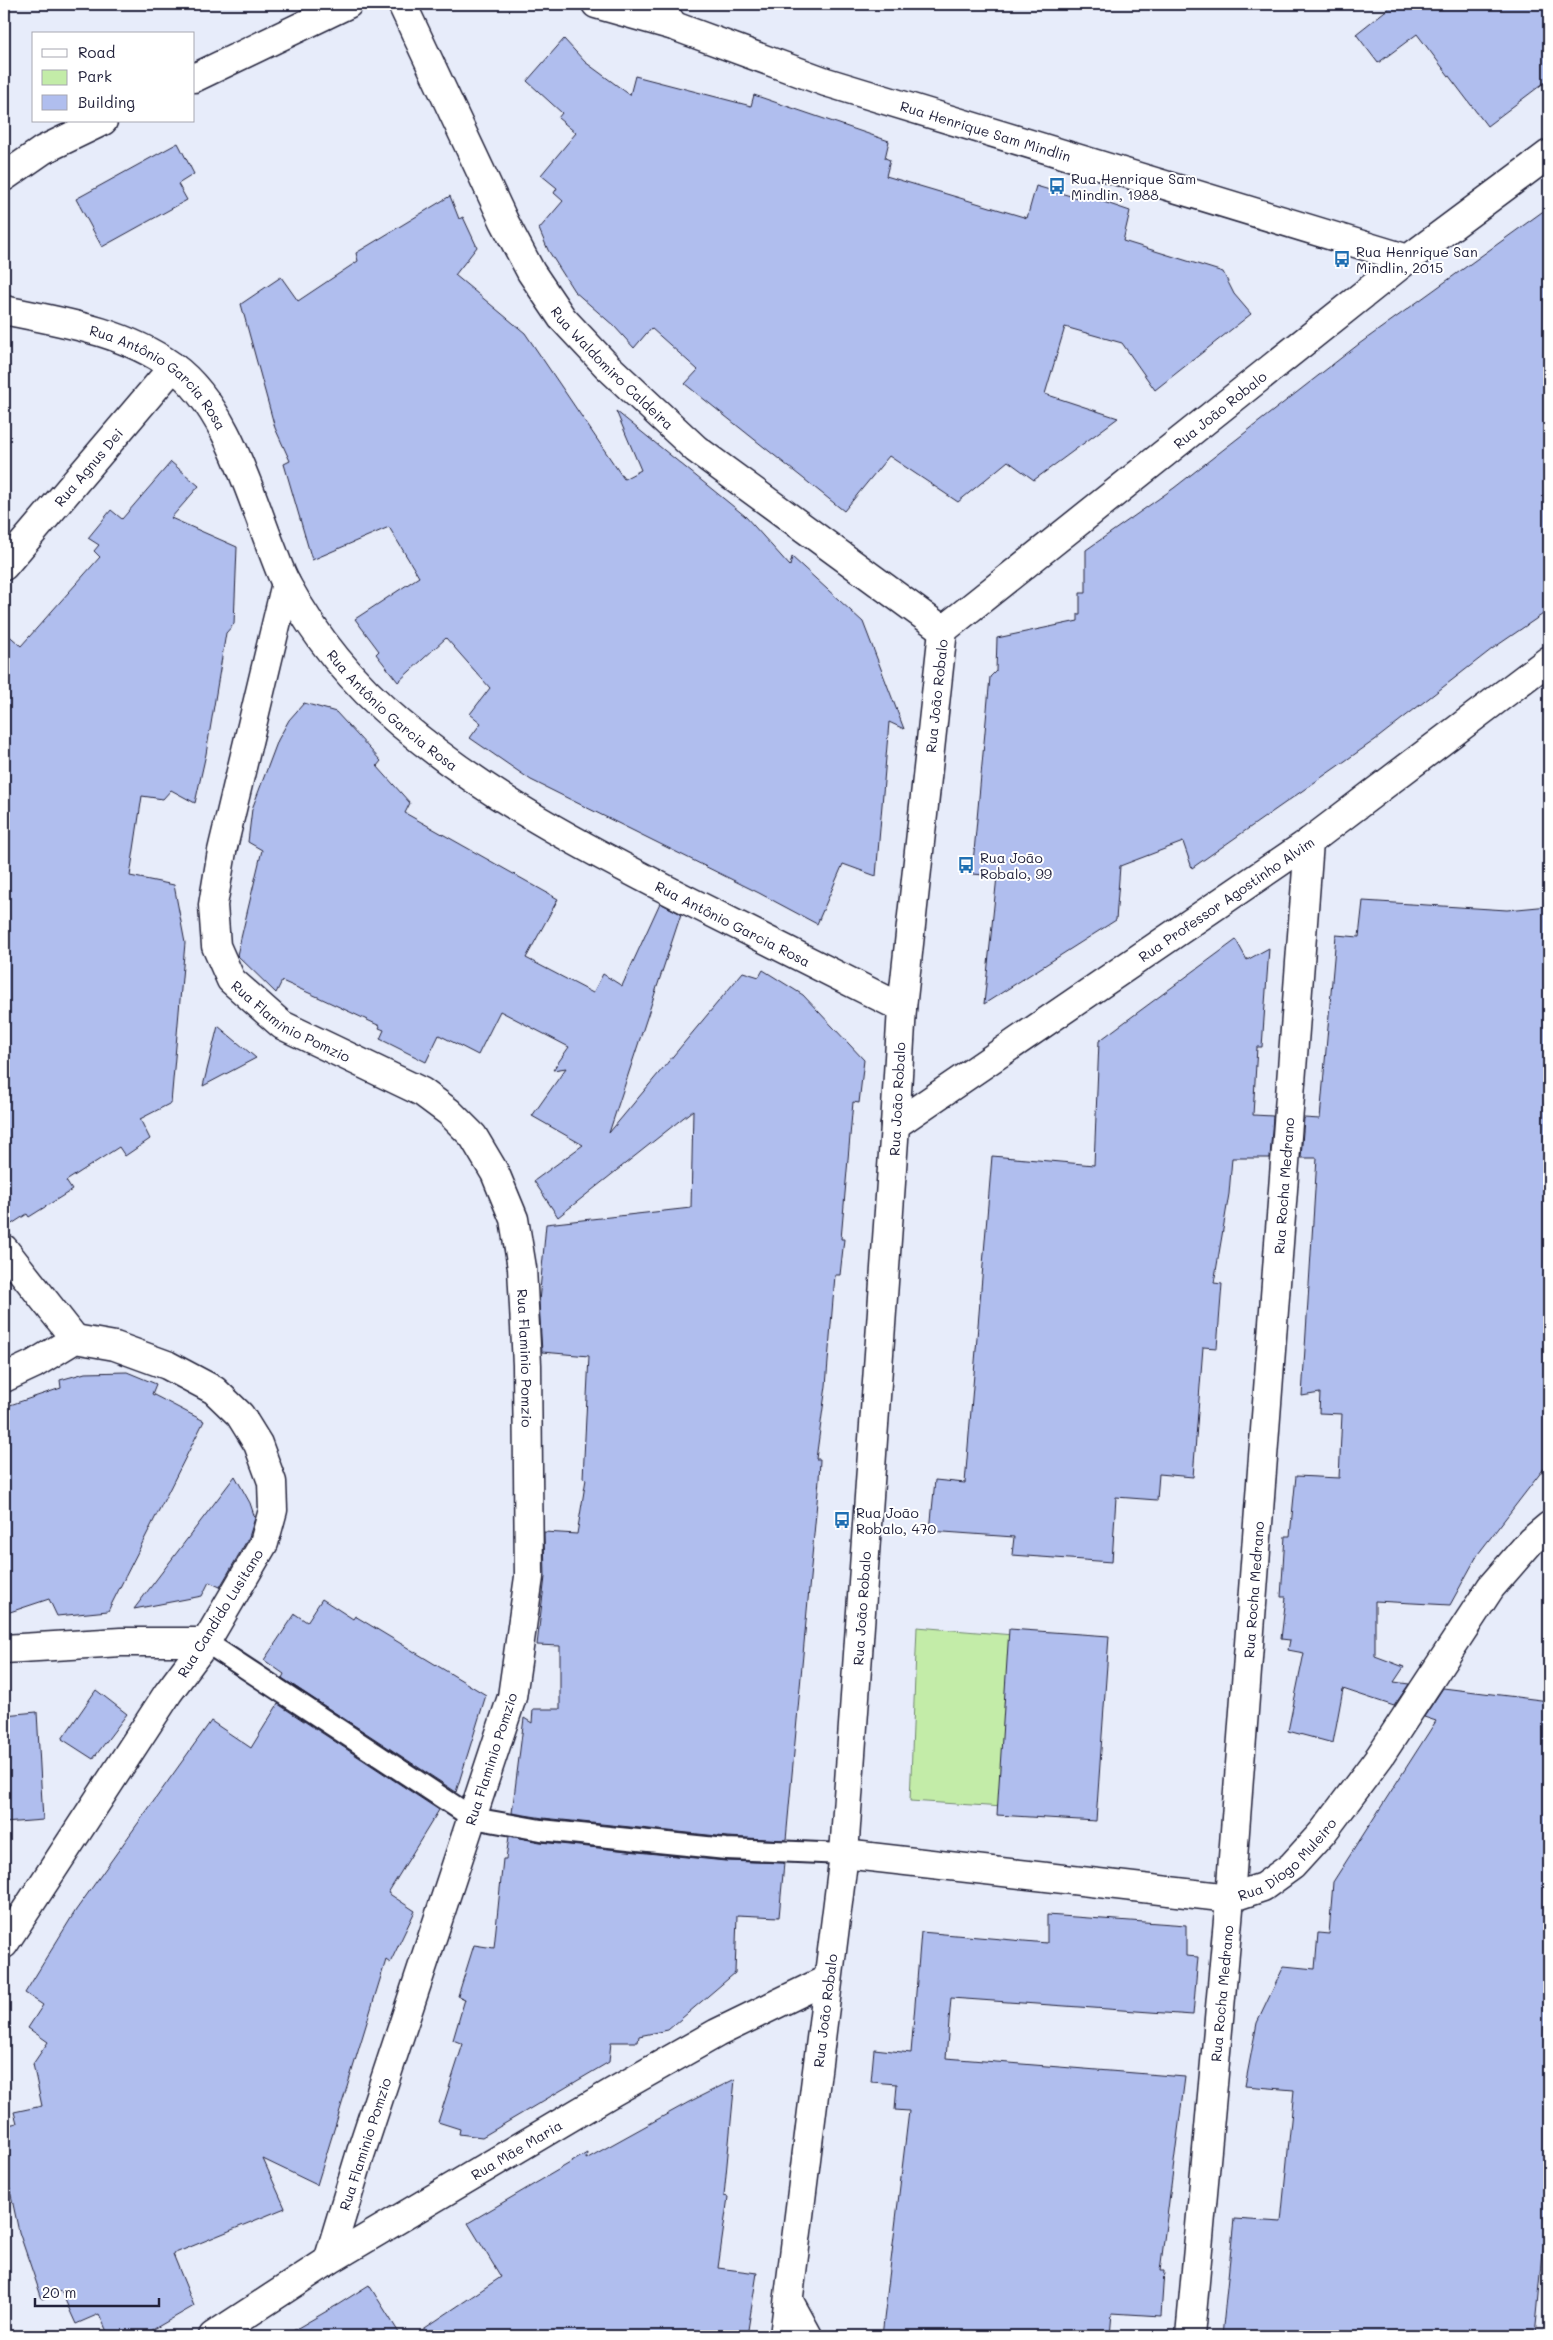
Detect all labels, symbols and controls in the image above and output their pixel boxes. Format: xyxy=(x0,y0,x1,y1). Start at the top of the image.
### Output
legend xyxy=(32,32,195,122)
text: Road xyxy=(78,42,115,62)
text: Park xyxy=(78,66,112,86)
text: Building xyxy=(78,92,135,112)
street label: Rua Henrique Sam Mindlin xyxy=(898,96,1073,165)
place label: Rua Henrique Sam Mindlin, 1988 xyxy=(1071,169,1196,204)
bus stop icon: Rua Henrique Sam Mindlin, 1988 xyxy=(1047,176,1067,196)
place label: Rua Henrique San Mindlin, 2015 xyxy=(1356,242,1478,277)
bus stop icon: Rua Henrique San Mindlin, 2015 xyxy=(1332,249,1352,269)
street label: Rua Waldomiro Caldeira xyxy=(547,302,678,433)
street label: Rua Antônio Garcia Rosa xyxy=(88,320,231,433)
street label: Rua João Robalo xyxy=(1169,366,1270,452)
street label: Rua Agnus Dei xyxy=(50,424,127,510)
street label: Rua João Robalo xyxy=(920,638,951,754)
street label: Rua Antônio Garcia Rosa xyxy=(323,645,462,775)
street label: Rua Professor Agostinho Alvim xyxy=(1134,832,1318,966)
place label: Rua João Robalo, 99 xyxy=(980,848,1052,883)
bus stop icon: Rua João Robalo, 99 xyxy=(956,855,976,875)
street label: Rua Antônio Garcia Rosa xyxy=(652,876,814,970)
street label: Rua Flaminio Pomzio xyxy=(228,976,354,1066)
street label: Rua João Robalo xyxy=(885,1042,909,1156)
street label: Rua Rocha Medrano xyxy=(1269,1117,1298,1255)
street label: Rua Flaminio Pomzio xyxy=(514,1288,537,1428)
place label: Rua João Robalo, 470 xyxy=(856,1503,936,1538)
bus stop icon: Rua João Robalo, 470 xyxy=(832,1510,852,1530)
street label: Rua Rocha Medrano xyxy=(1238,1521,1268,1659)
street label: Rua Candido Lusitano xyxy=(173,1545,267,1681)
street label: Rua João Robalo xyxy=(848,1551,875,1666)
street label: Rua Flaminio Pomzio xyxy=(461,1690,521,1828)
street label: Rua Diogo Muleiro xyxy=(1235,1814,1340,1904)
street label: Rua Rocha Medrano xyxy=(1206,1924,1237,2063)
street label: Rua João Robalo xyxy=(808,1953,841,2068)
street label: Rua Flaminio Pomzio xyxy=(335,2075,395,2213)
street label: Rua Mãe Maria xyxy=(467,2115,565,2184)
scale bar xyxy=(35,2275,159,2307)
text: 20 m xyxy=(42,2282,76,2302)

